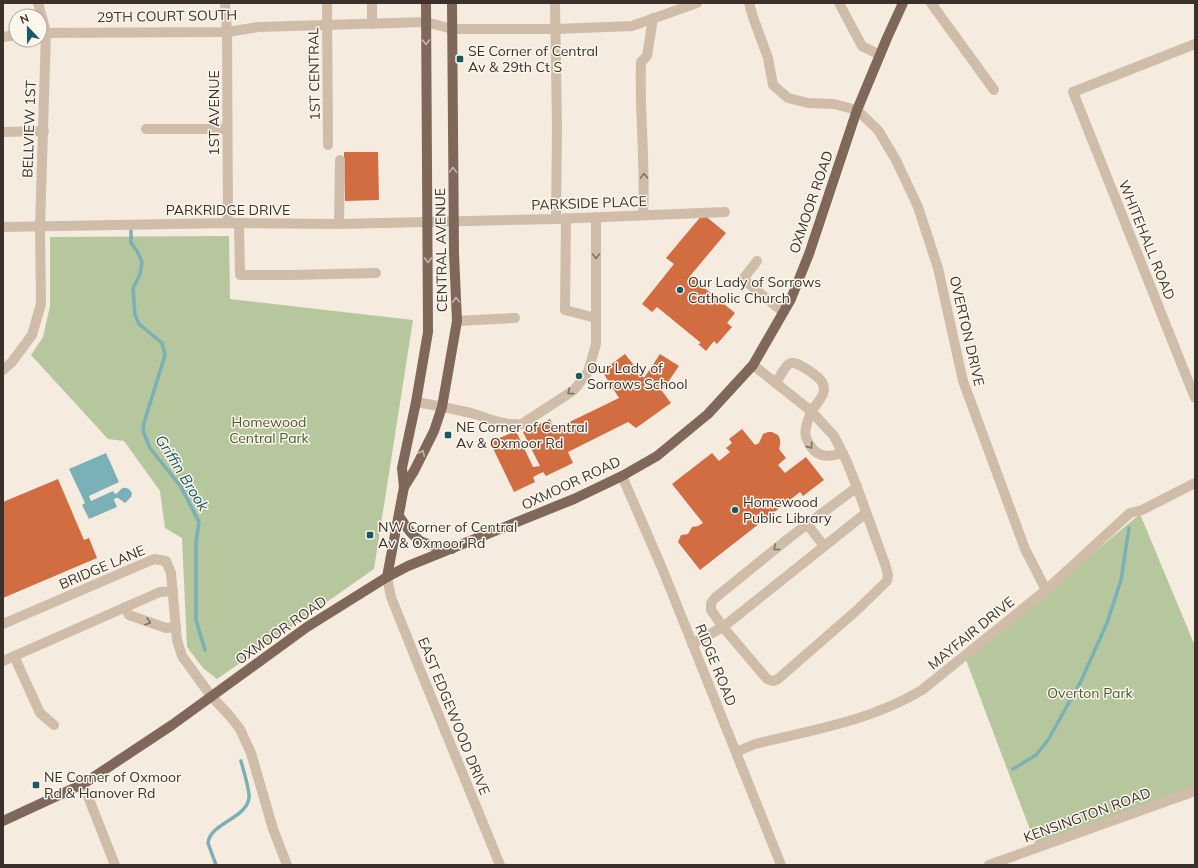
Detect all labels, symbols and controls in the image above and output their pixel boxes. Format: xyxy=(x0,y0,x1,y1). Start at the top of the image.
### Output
street label: 29TH COURT SOUTH xyxy=(97,6,237,26)
north arrow xyxy=(8,8,48,48)
text: N xyxy=(18,11,31,27)
street label: 1ST CENTRAL xyxy=(304,27,324,121)
one-way arrow xyxy=(422,39,430,45)
place label: SE Corner of Central Av & 29th Ct S xyxy=(468,42,598,76)
marker: SE Corner of Central Av & 29th Ct S xyxy=(455,54,465,64)
street label: 1ST AVENUE xyxy=(205,70,223,156)
street label: BELLVIEW 1ST xyxy=(18,79,40,178)
street label: OXMOOR ROAD xyxy=(785,148,837,256)
one-way arrow xyxy=(449,167,457,173)
one-way arrow xyxy=(640,173,648,179)
street label: WHITEHALL ROAD xyxy=(1115,177,1179,303)
street label: CENTRAL AVENUE xyxy=(431,188,451,312)
street label: PARKSIDE PLACE xyxy=(531,192,647,214)
street label: PARKRIDGE DRIVE xyxy=(166,201,290,219)
one-way arrow xyxy=(592,253,600,259)
one-way arrow xyxy=(424,257,432,263)
place label: Our Lady of Sorrows Catholic Church xyxy=(688,273,821,307)
street label: OVERTON DRIVE xyxy=(946,274,988,388)
marker: Our Lady of Sorrows Catholic Church xyxy=(675,285,685,295)
one-way arrow xyxy=(452,297,460,303)
place label: Our Lady of Sorrows School xyxy=(587,359,687,393)
marker: Our Lady of Sorrows School xyxy=(574,371,584,381)
one-way arrow xyxy=(568,387,575,394)
park label: Homewood Central Park xyxy=(229,413,310,447)
place label: NE Corner of Central Av & Oxmoor Rd xyxy=(456,418,588,452)
marker: NE Corner of Central Av & Oxmoor Rd xyxy=(443,430,453,440)
water label: Griffin Brook xyxy=(151,431,214,516)
one-way arrow xyxy=(805,441,812,448)
one-way arrow xyxy=(417,449,425,457)
street label: OXMOOR ROAD xyxy=(518,452,624,514)
place label: Homewood Public Library xyxy=(743,493,832,527)
marker: Homewood Public Library xyxy=(730,505,740,515)
place label: NW Corner of Central Av & Oxmoor Rd xyxy=(378,518,517,552)
marker: NW Corner of Central Av & Oxmoor Rd xyxy=(365,530,375,540)
street label: BRIDGE LANE xyxy=(56,541,148,593)
one-way arrow xyxy=(773,544,781,551)
street label: OXMOOR ROAD xyxy=(232,592,330,668)
street label: MAYFAIR DRIVE xyxy=(924,593,1018,673)
one-way arrow xyxy=(144,617,151,625)
street label: RIDGE ROAD xyxy=(691,621,741,709)
street label: EAST EDGEWOOD DRIVE xyxy=(414,634,494,798)
park label: Overton Park xyxy=(1047,684,1133,702)
place label: NE Corner of Oxmoor Rd & Hanover Rd xyxy=(44,768,182,802)
marker: NE Corner of Oxmoor Rd & Hanover Rd xyxy=(31,780,41,790)
street label: KENSINGTON ROAD xyxy=(1021,784,1153,846)

